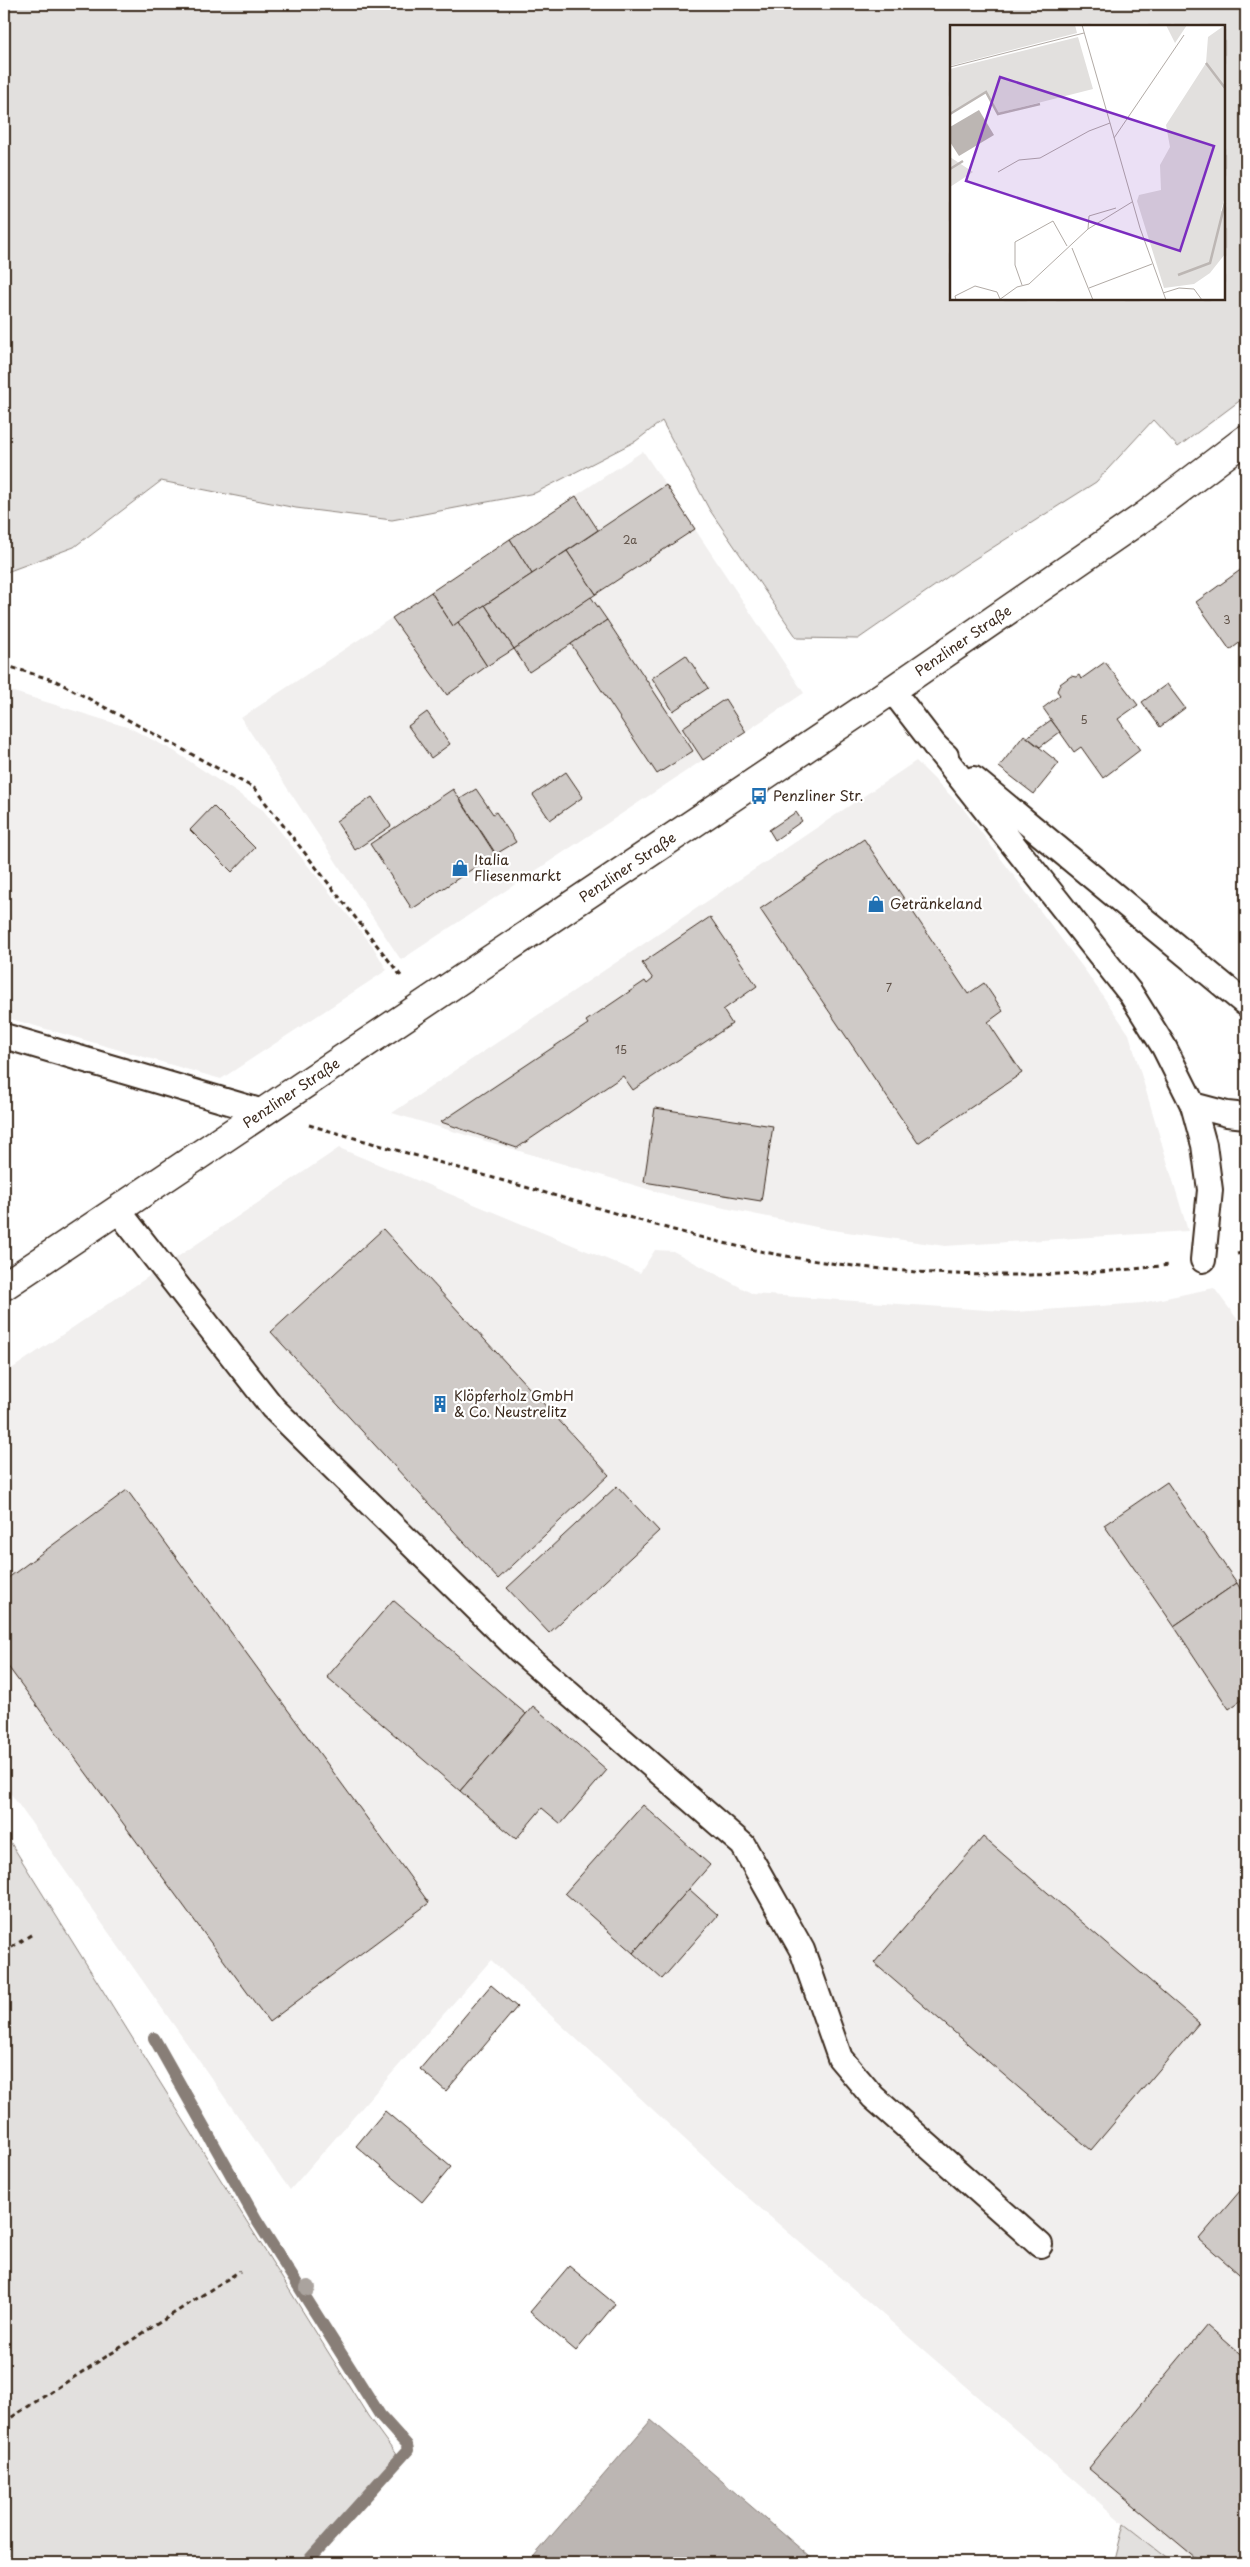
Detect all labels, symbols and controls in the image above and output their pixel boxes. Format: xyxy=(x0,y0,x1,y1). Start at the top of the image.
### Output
inset map xyxy=(950,25,1225,300)
house number: 2a xyxy=(623,531,637,548)
street label: Penzliner Straße xyxy=(911,600,1015,681)
house number: 3 xyxy=(1223,611,1231,628)
house number: 5 xyxy=(1080,711,1088,728)
place label: Penzliner Str. xyxy=(773,785,864,806)
bus stop icon: Penzliner Str. xyxy=(749,786,769,806)
street label: Penzliner Straße xyxy=(575,827,680,907)
place label: Italia Fliesenmarkt xyxy=(474,849,561,886)
shop icon: Italia Fliesenmarkt xyxy=(450,858,470,878)
place label: Getränkeland xyxy=(890,893,982,914)
shop icon: Getränkeland xyxy=(866,894,886,914)
house number: 7 xyxy=(886,979,892,996)
house number: 15 xyxy=(615,1041,627,1058)
street label: Penzliner Straße xyxy=(238,1053,344,1133)
place label: Klöpferholz GmbH & Co. Neustrelitz xyxy=(454,1385,574,1422)
building icon: Klöpferholz GmbH & Co. Neustrelitz xyxy=(430,1394,450,1414)

